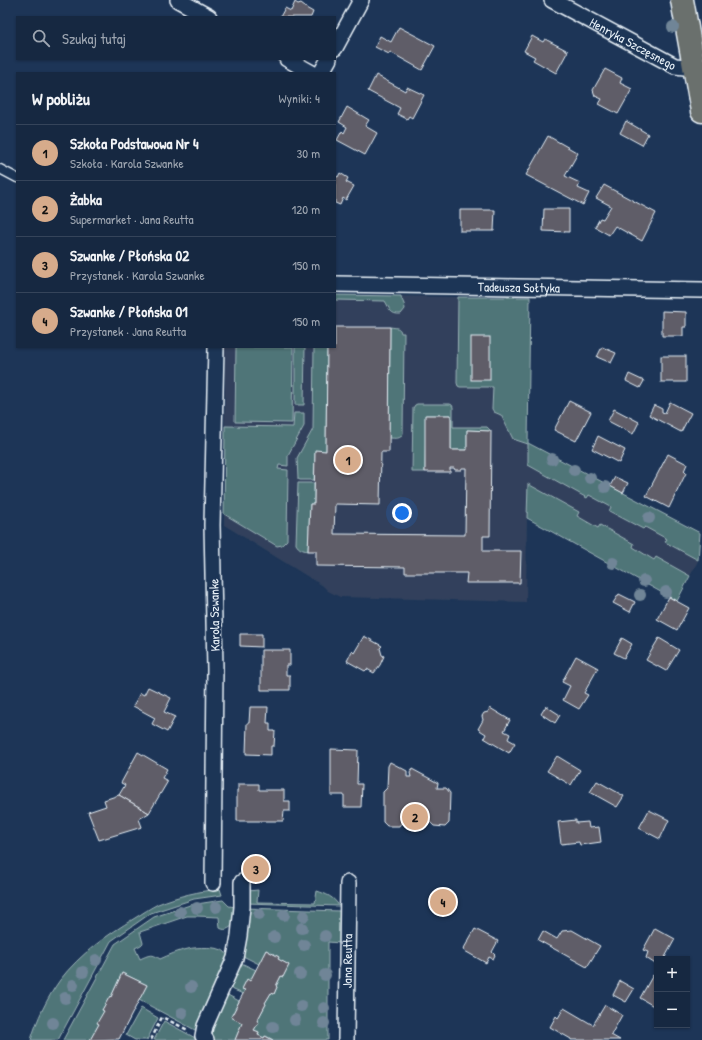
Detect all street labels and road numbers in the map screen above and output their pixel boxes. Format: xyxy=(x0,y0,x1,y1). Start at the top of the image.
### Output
street label: Henryka Szczęsnego xyxy=(587,13,679,74)
street label: Tadeusza Sołtyka xyxy=(478,277,560,297)
street label: Karola Szwanke xyxy=(204,578,224,652)
street label: Jana Reutta xyxy=(338,934,356,988)

